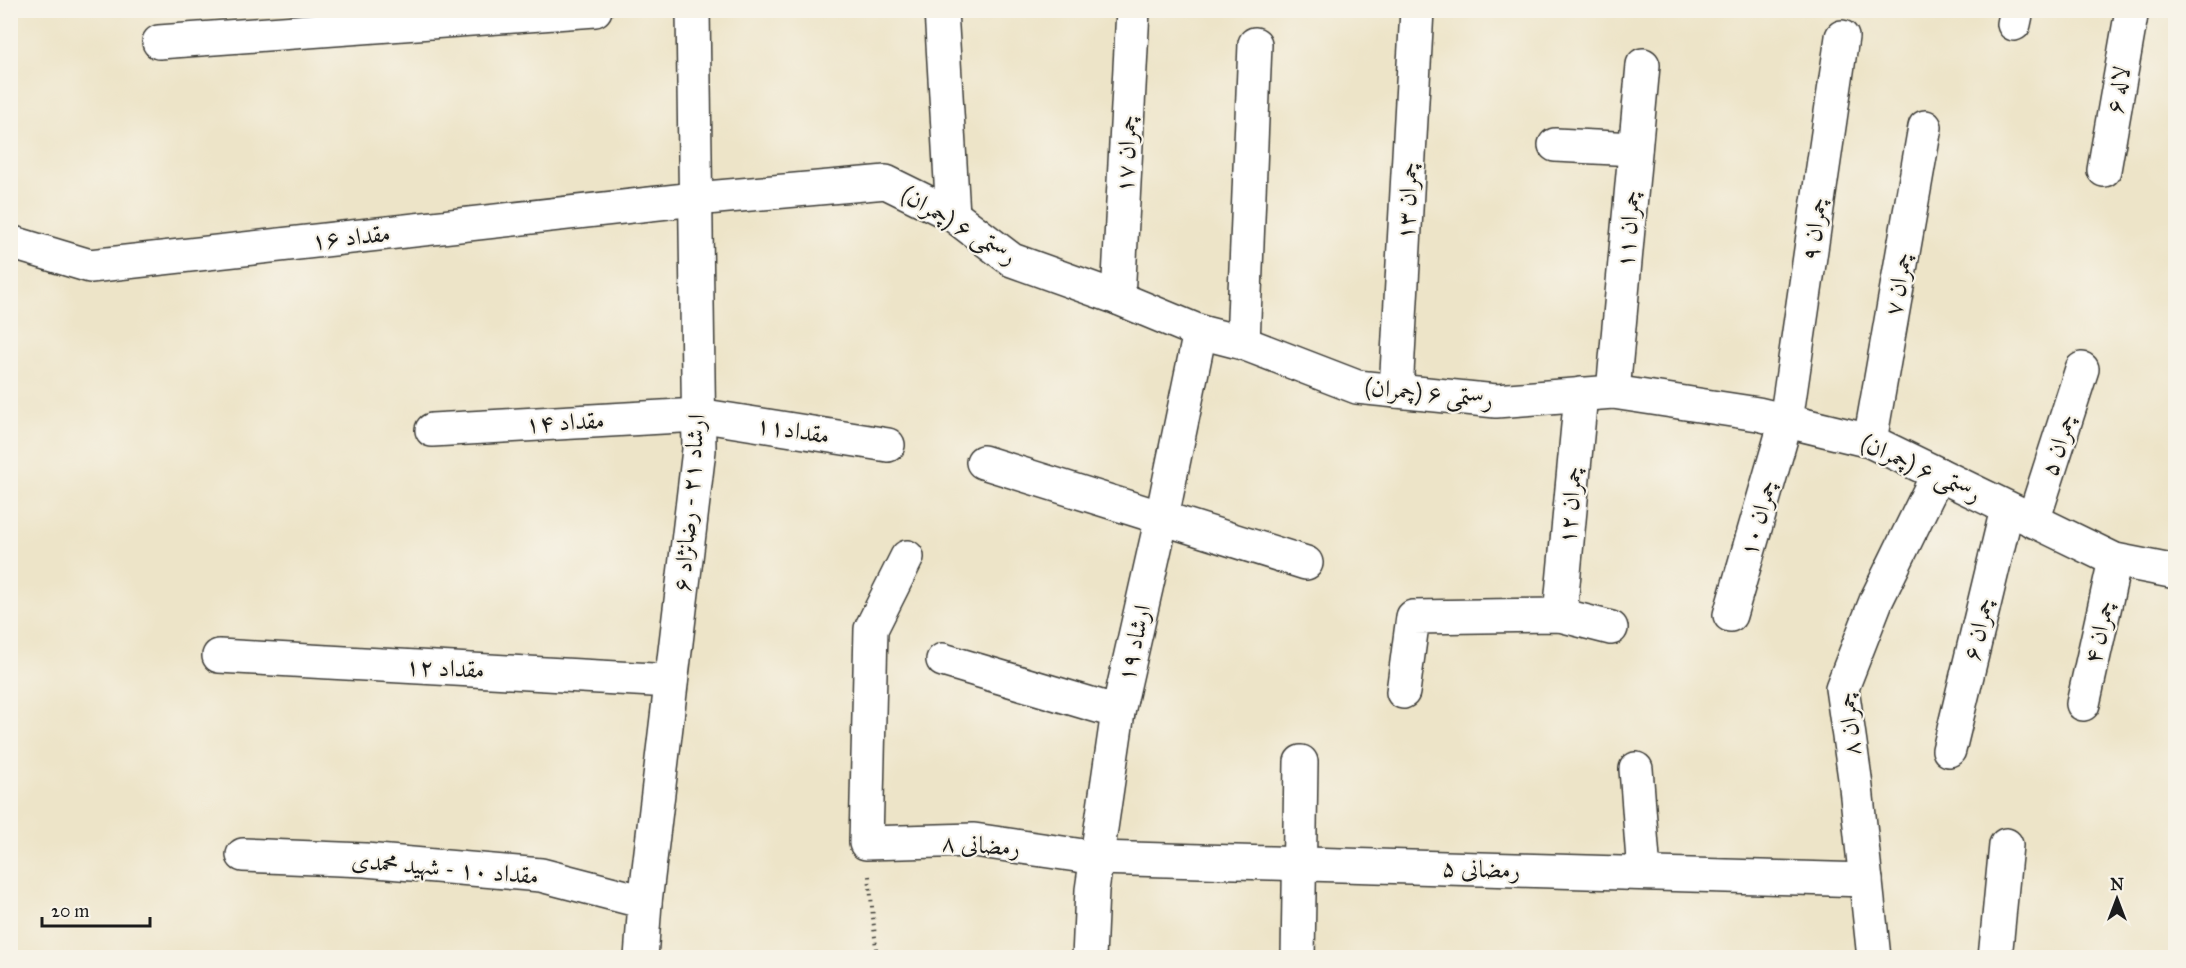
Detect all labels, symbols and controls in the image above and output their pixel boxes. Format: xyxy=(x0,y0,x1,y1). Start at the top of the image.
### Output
street label: لاله ۶ xyxy=(2099,64,2137,116)
street label: چمران ۱۷ xyxy=(1109,114,1143,194)
street label: چمران ۱۳ xyxy=(1390,161,1424,241)
street label: رستمی ۶ (چمران) xyxy=(895,179,1022,273)
street label: چمران ۱۱ xyxy=(1610,189,1646,269)
street label: چمران ۹ xyxy=(1795,195,1833,263)
street label: مقداد ۱۶ xyxy=(310,218,392,256)
street label: چمران ۷ xyxy=(1878,250,1918,318)
street label: رستمی ۶ (چمران) xyxy=(1363,371,1495,417)
street label: مقداد ۱۴ xyxy=(525,405,605,439)
street label: مقداد۱۱ xyxy=(754,409,832,451)
street label: چمران ۵ xyxy=(2034,410,2082,480)
street label: ارشاد ۲۱ - رضانژاد ۶ xyxy=(666,413,712,593)
street label: رستمی ۶ (چمران) xyxy=(1855,427,1986,511)
street label: چمران ۱۲ xyxy=(1552,465,1588,545)
street label: چمران ۱۰ xyxy=(1733,476,1783,560)
street label: چمران ۶ xyxy=(1956,594,2000,664)
street label: چمران ۴ xyxy=(2077,597,2121,667)
street label: ارشاد ۱۹ xyxy=(1111,602,1157,684)
street label: مقداد ۱۲ xyxy=(405,651,485,685)
street label: چمران ۸ xyxy=(1831,691,1867,757)
street label: رمضانی ۸ xyxy=(941,827,1021,863)
street label: مقداد ۱۰ - شهید محمدی xyxy=(350,845,540,891)
street label: رمضانی ۵ xyxy=(1441,853,1521,885)
north arrow xyxy=(2087,869,2147,929)
text: N xyxy=(2110,875,2124,894)
scale bar xyxy=(42,890,150,928)
text: 20 m xyxy=(51,900,89,922)

